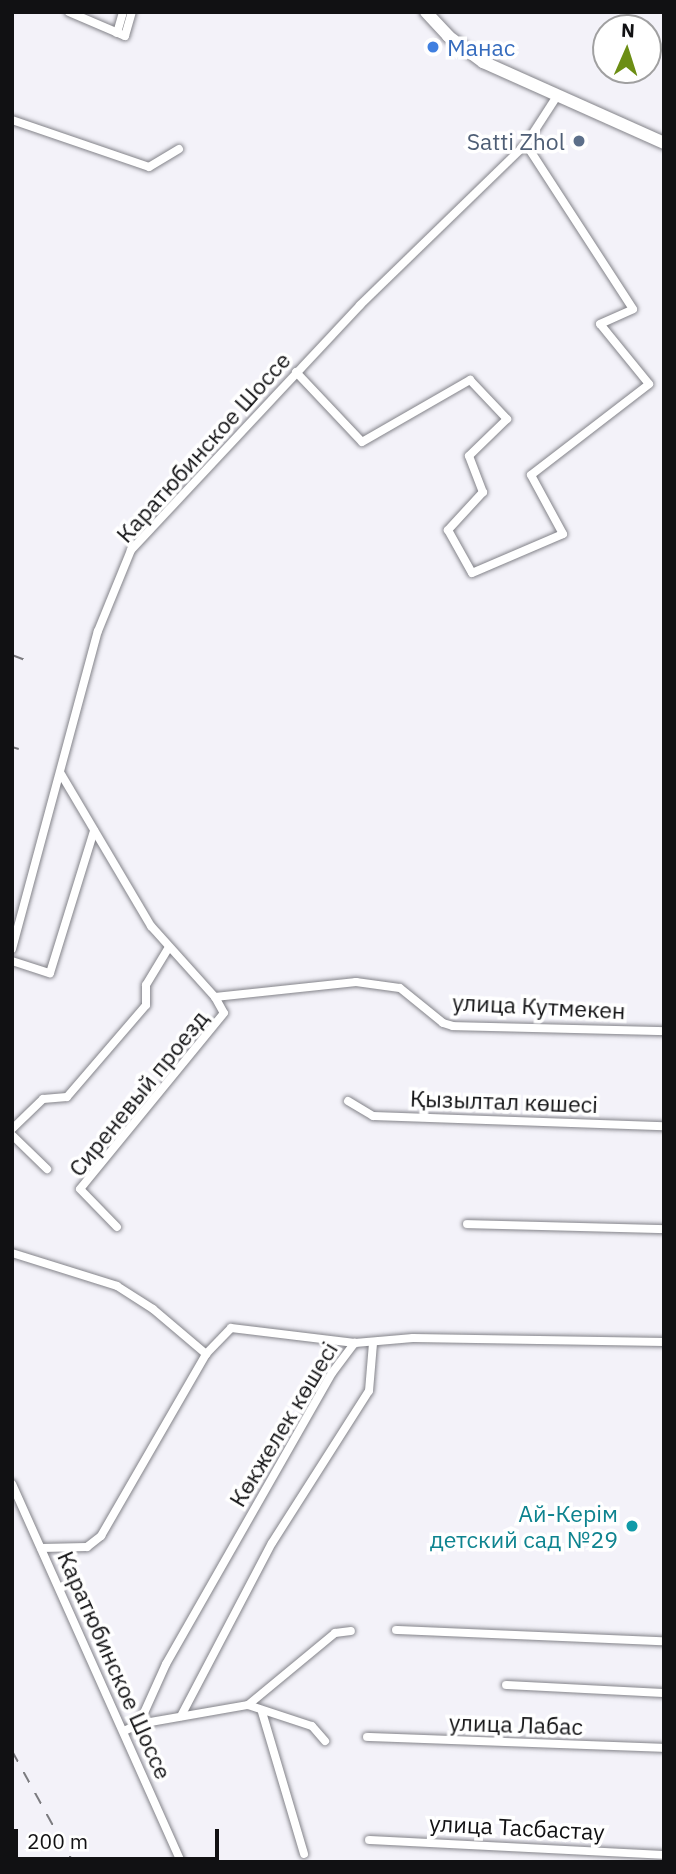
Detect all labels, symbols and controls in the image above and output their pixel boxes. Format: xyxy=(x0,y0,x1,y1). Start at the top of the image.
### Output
north arrow xyxy=(592,14,662,84)
text: N xyxy=(620,18,635,42)
place label: Манас xyxy=(447,33,515,61)
marker: Манас xyxy=(425,39,441,55)
place label: Satti Zhol xyxy=(467,127,565,155)
marker: Satti Zhol xyxy=(571,133,587,149)
street label: Каратюбинское Шоссе xyxy=(110,346,296,548)
street label: улица Кутмекен xyxy=(452,988,626,1024)
street label: Сиреневый проезд xyxy=(63,1004,213,1182)
street label: Қызылтал көшесі xyxy=(410,1084,598,1118)
street label: Көкжелек көшесі xyxy=(223,1337,343,1511)
place label: Ай-Керім детский сад №29 xyxy=(430,1499,618,1553)
marker: Ай-Керім детский сад №29 xyxy=(624,1518,640,1534)
street label: Каратюбинское Шоссе xyxy=(52,1547,178,1783)
street label: улица Лабас xyxy=(449,1708,583,1740)
street label: улица Тасбастау xyxy=(429,1809,605,1845)
scale bar xyxy=(18,1814,222,1858)
text: 200 m xyxy=(27,1827,88,1855)

